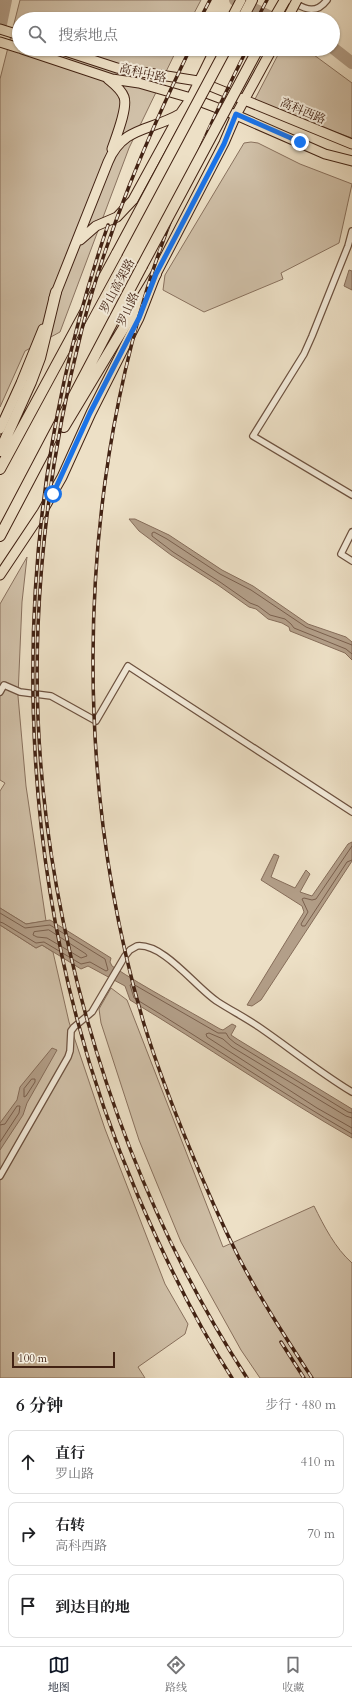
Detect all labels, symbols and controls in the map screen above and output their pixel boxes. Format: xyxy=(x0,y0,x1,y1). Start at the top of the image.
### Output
search box xyxy=(12,12,340,56)
icon: search xyxy=(26,23,48,45)
text: 搜索地点 xyxy=(58,25,118,45)
street label: 高科中路 xyxy=(118,60,168,86)
street label: 高科西路 xyxy=(278,94,328,128)
route end xyxy=(291,133,309,151)
street label: 罗山高架路 xyxy=(96,256,138,316)
street label: 罗山路 xyxy=(113,289,143,329)
route start xyxy=(44,485,62,503)
scale bar xyxy=(12,1350,115,1369)
text: 100 m xyxy=(18,1351,47,1366)
text: 6 分钟 xyxy=(16,1394,63,1417)
text: 步行 · 480 m xyxy=(265,1396,336,1414)
text: 直行 xyxy=(55,1443,85,1463)
icon: ahead xyxy=(17,1451,39,1473)
text: 410 m xyxy=(301,1453,335,1471)
text: 罗山路 xyxy=(55,1465,94,1483)
text: 右转 xyxy=(55,1515,85,1535)
icon: right xyxy=(17,1523,39,1545)
text: 70 m xyxy=(307,1525,335,1543)
text: 高科西路 xyxy=(55,1537,107,1555)
icon: arrive xyxy=(17,1595,39,1617)
text: 到达目的地 xyxy=(55,1597,130,1617)
tab: 地图 xyxy=(48,1654,70,1695)
tab: 路线 xyxy=(165,1654,187,1695)
tab: 收藏 xyxy=(282,1654,304,1695)

